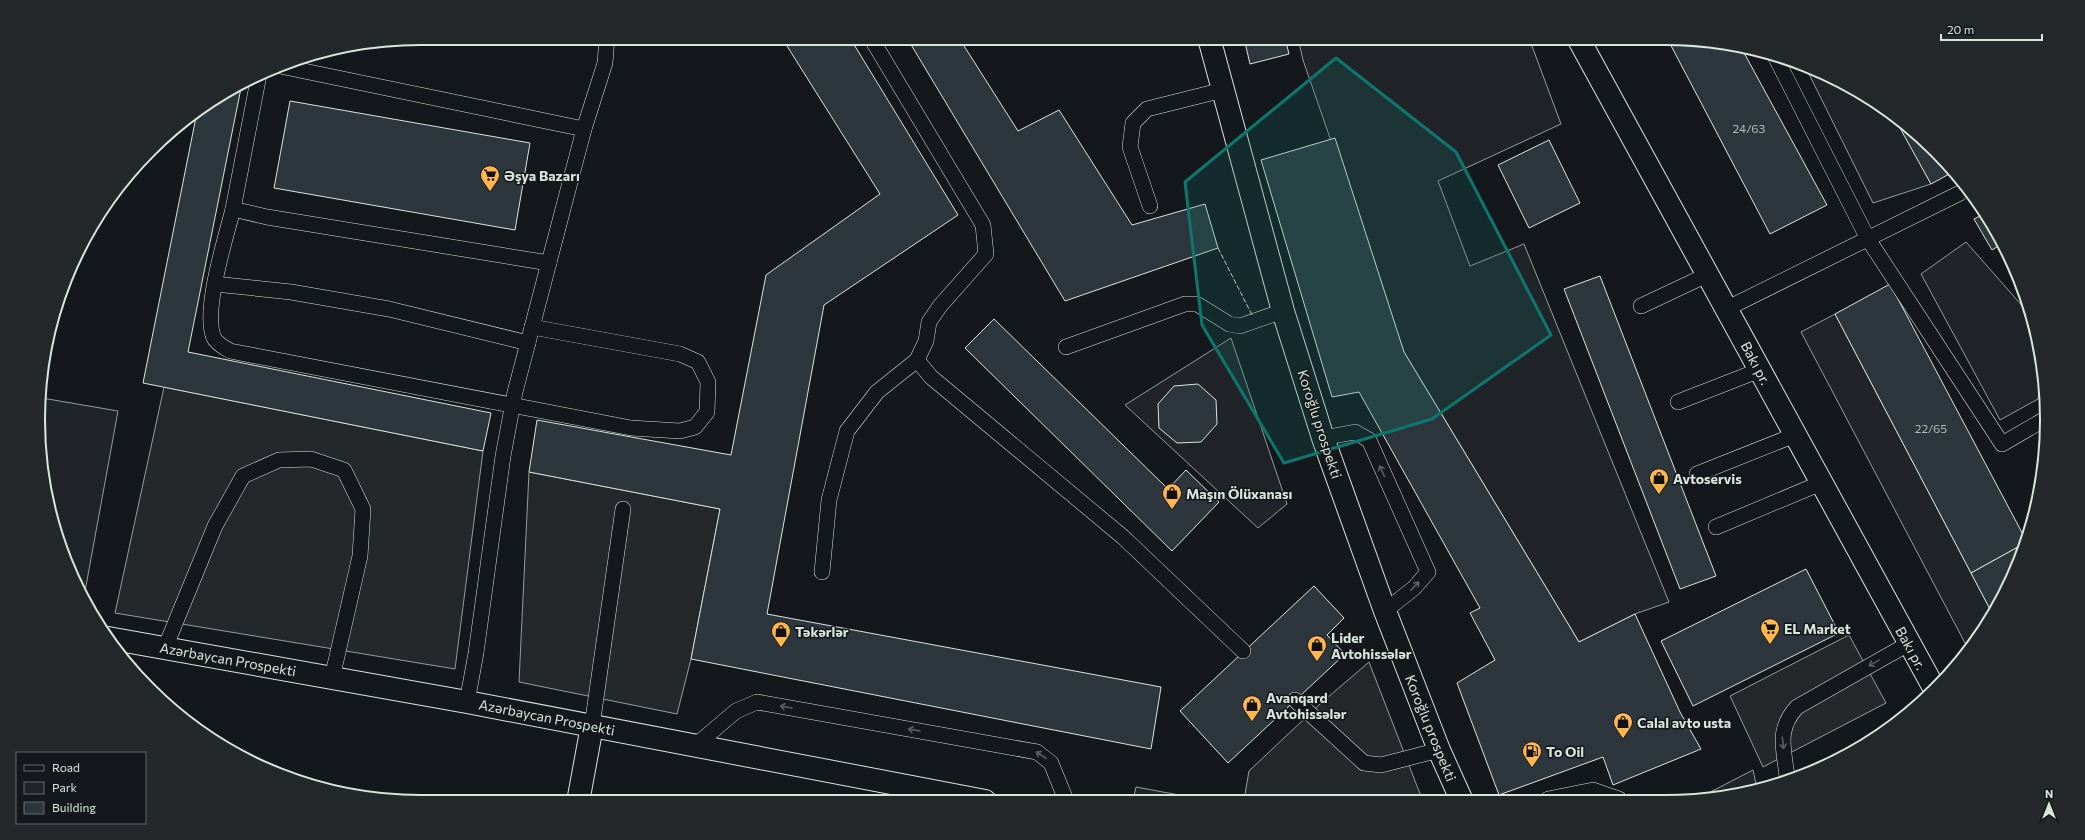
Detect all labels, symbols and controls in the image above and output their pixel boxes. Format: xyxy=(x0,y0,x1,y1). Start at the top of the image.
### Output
scale bar xyxy=(1941,16,2042,42)
text: 20 m xyxy=(1947,22,1974,36)
house number: 24/63 xyxy=(1733,121,1766,135)
supermarket icon: Əşya Bazarı xyxy=(479,164,501,192)
place label: Əşya Bazarı xyxy=(504,167,580,184)
street label: Bakı pr. xyxy=(1738,338,1774,388)
street label: Koroğlu prospekti xyxy=(1294,367,1346,481)
house number: 22/65 xyxy=(1915,421,1947,435)
one-way arrow xyxy=(1378,465,1385,477)
shop icon: Avtoservis xyxy=(1648,467,1670,495)
place label: Avtoservis xyxy=(1673,470,1742,487)
shop icon: Maşın Ölüxanası xyxy=(1161,482,1183,510)
place label: Maşın Ölüxanası xyxy=(1186,485,1292,502)
one-way arrow xyxy=(1410,581,1420,591)
supermarket icon: EL Market xyxy=(1759,617,1781,645)
shop icon: Təkərlər xyxy=(770,620,792,648)
place label: EL Market xyxy=(1784,620,1851,637)
place label: Təkərlər xyxy=(795,623,849,640)
street label: Bakı pr. xyxy=(1892,623,1930,673)
place label: Lider Avtohissələr xyxy=(1331,629,1412,662)
shop icon: Lider Avtohissələr xyxy=(1306,634,1328,662)
street label: Azərbaycan Prospekti xyxy=(158,639,298,679)
one-way arrow xyxy=(1869,660,1881,668)
street label: Koroğlu prospekti xyxy=(1402,672,1460,784)
place label: Avanqard Avtohissələr xyxy=(1266,689,1347,722)
shop icon: Avanqard Avtohissələr xyxy=(1241,694,1263,722)
street label: Azərbaycan Prospekti xyxy=(477,695,617,739)
one-way arrow xyxy=(780,703,793,711)
shop icon: Calal avto usta xyxy=(1612,711,1634,739)
place label: Calal avto usta xyxy=(1637,714,1731,731)
one-way arrow xyxy=(908,726,921,734)
one-way arrow xyxy=(1779,736,1787,749)
fuel station icon: To Oil xyxy=(1521,740,1543,768)
place label: To Oil xyxy=(1546,743,1584,760)
one-way arrow xyxy=(1035,751,1047,759)
legend xyxy=(16,752,146,824)
text: Road xyxy=(52,760,80,774)
text: Park xyxy=(52,780,78,794)
north arrow xyxy=(2029,784,2069,824)
text: N xyxy=(2045,787,2053,800)
text: Building xyxy=(52,800,96,814)

